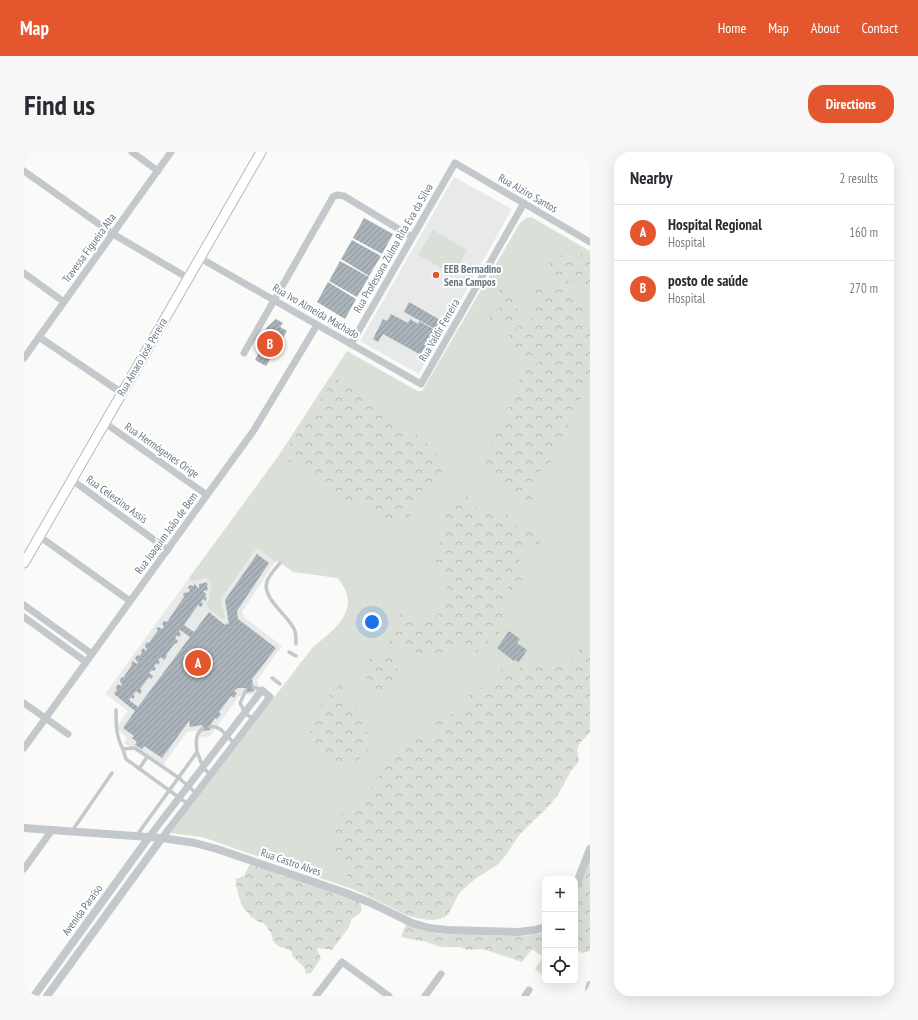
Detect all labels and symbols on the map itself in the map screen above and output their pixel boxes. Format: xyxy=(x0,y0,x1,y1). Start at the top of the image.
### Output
street label: Rua Alziro Santos xyxy=(496,170,560,216)
street label: Rua Professora Zulma Rita Eva da Silva xyxy=(350,181,436,315)
street label: Travessa Figueira Alta xyxy=(59,211,119,285)
place label: EEB Bernadino Sena Campos xyxy=(444,262,501,289)
marker: EEB Bernadino Sena Campos xyxy=(431,270,441,280)
street label: Rua Ivo Almeida Machado xyxy=(270,280,362,342)
street label: Rua Valdir Ferreira xyxy=(415,296,463,364)
street label: Rua Amaro José Pereira xyxy=(114,315,170,399)
pin: B xyxy=(257,329,283,359)
street label: Rua Hermógenes Orige xyxy=(122,419,202,481)
street label: Rua Celestino Assis xyxy=(83,472,151,526)
street label: Rua Joaquim João de Bem xyxy=(132,489,200,577)
your location xyxy=(362,612,382,632)
pin: A xyxy=(185,648,211,678)
street label: Rua Castro Alves xyxy=(259,845,323,879)
street label: Avenida Paraíso xyxy=(59,882,105,938)

